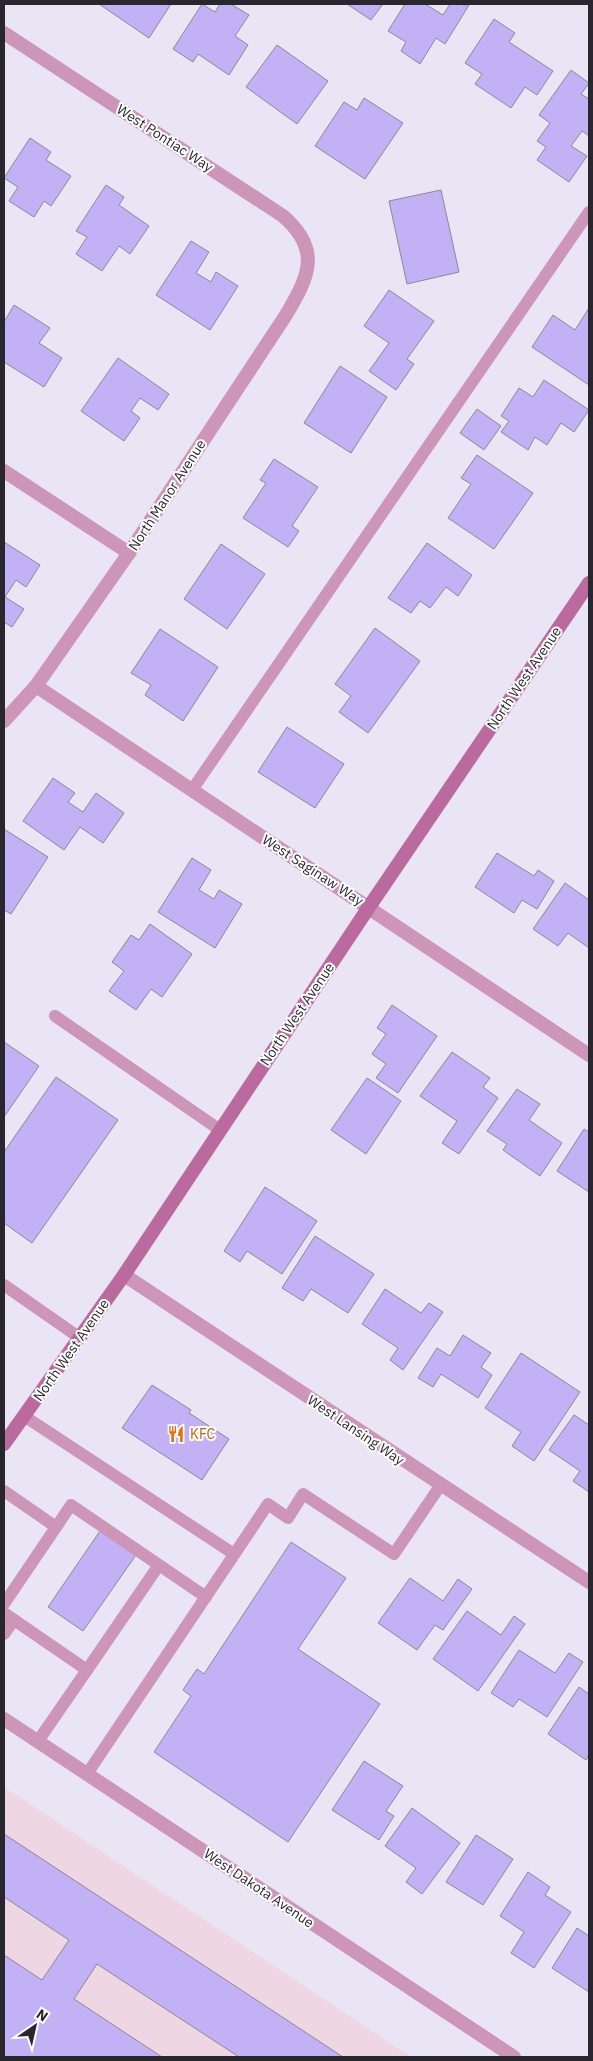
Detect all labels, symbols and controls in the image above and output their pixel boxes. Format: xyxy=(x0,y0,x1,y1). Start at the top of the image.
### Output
street label: West Pontiac Way xyxy=(113,100,217,176)
street label: North Manor Avenue xyxy=(124,436,210,554)
street label: North West Avenue xyxy=(483,623,565,733)
street label: West Saginaw Way xyxy=(259,830,367,910)
street label: North West Avenue xyxy=(256,959,338,1069)
street label: North West Avenue xyxy=(29,1295,113,1405)
street label: West Lansing Way xyxy=(304,1391,408,1469)
restaurant icon: KFC xyxy=(166,1424,186,1444)
place label: KFC xyxy=(190,1425,215,1443)
street label: West Dakota Avenue xyxy=(200,1844,318,1932)
north arrow xyxy=(10,2001,60,2051)
text: N xyxy=(33,2005,52,2026)

